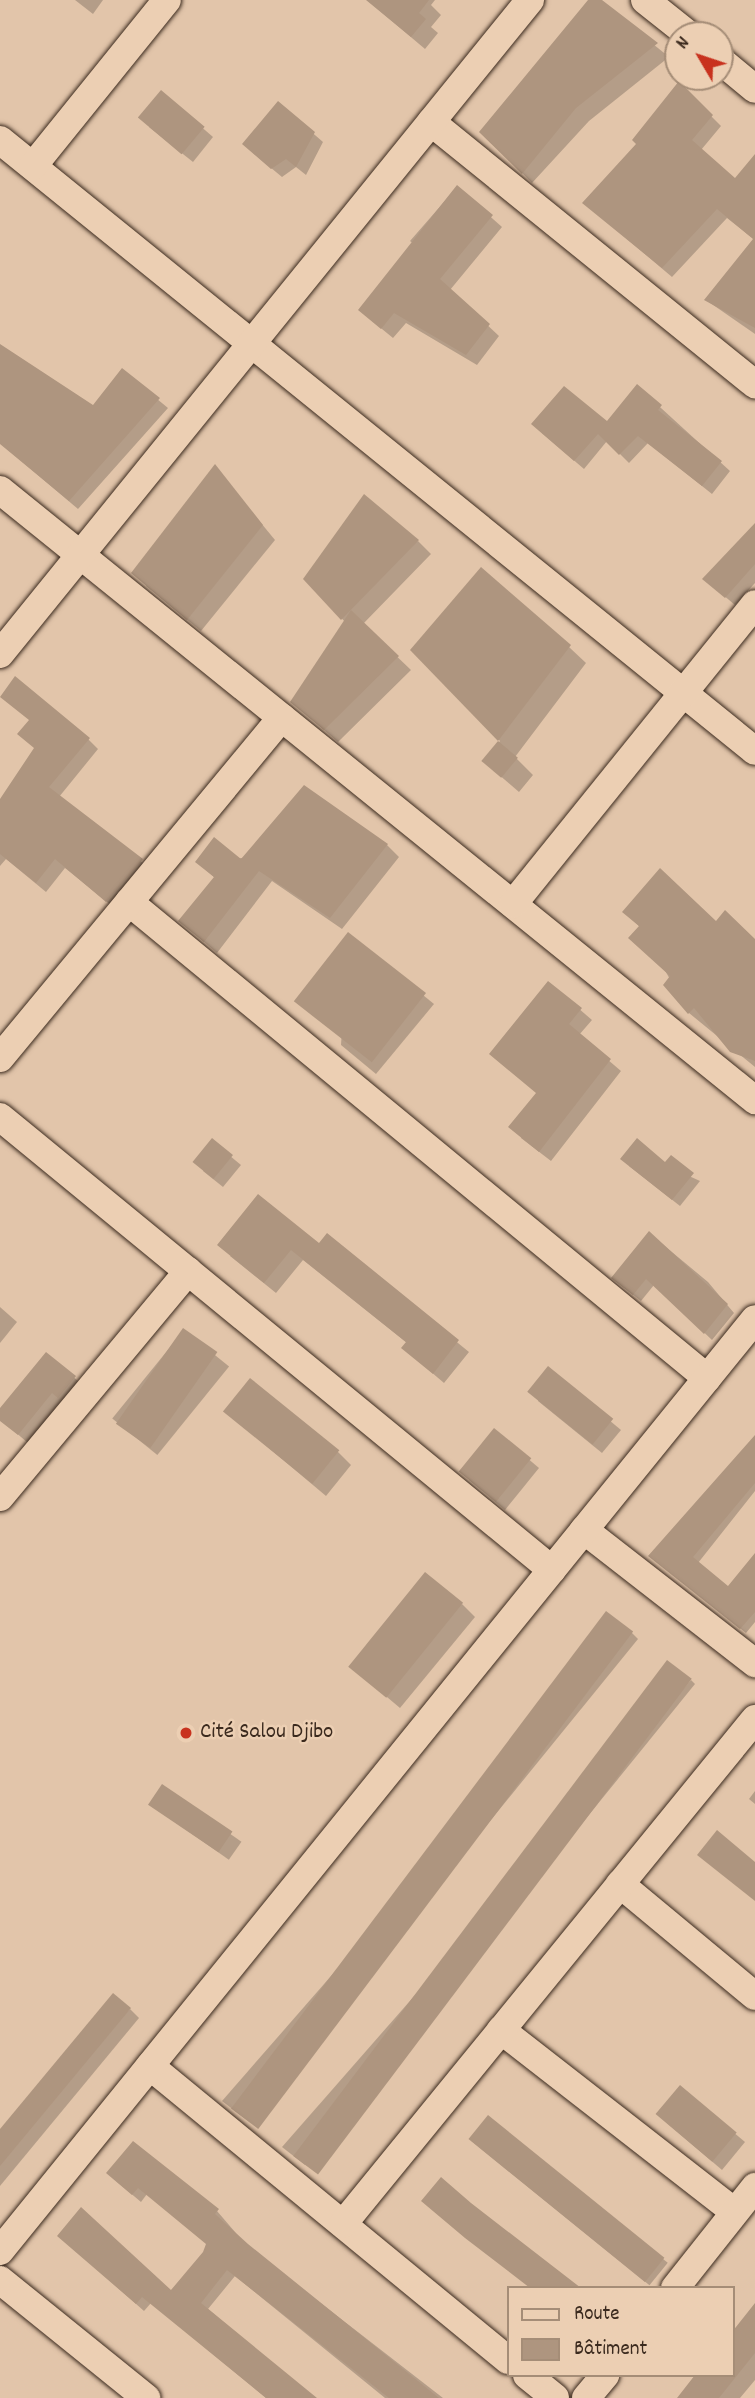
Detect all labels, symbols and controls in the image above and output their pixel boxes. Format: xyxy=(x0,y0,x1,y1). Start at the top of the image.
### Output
north arrow xyxy=(664,21,734,91)
text: N xyxy=(670,32,697,56)
place label: Cité Salou Djibo xyxy=(200,1719,333,1747)
marker: Cité Salou Djibo xyxy=(178,1725,194,1741)
legend xyxy=(506,2286,734,2377)
text: Route xyxy=(574,2300,620,2330)
text: Bâtiment xyxy=(574,2335,647,2365)

